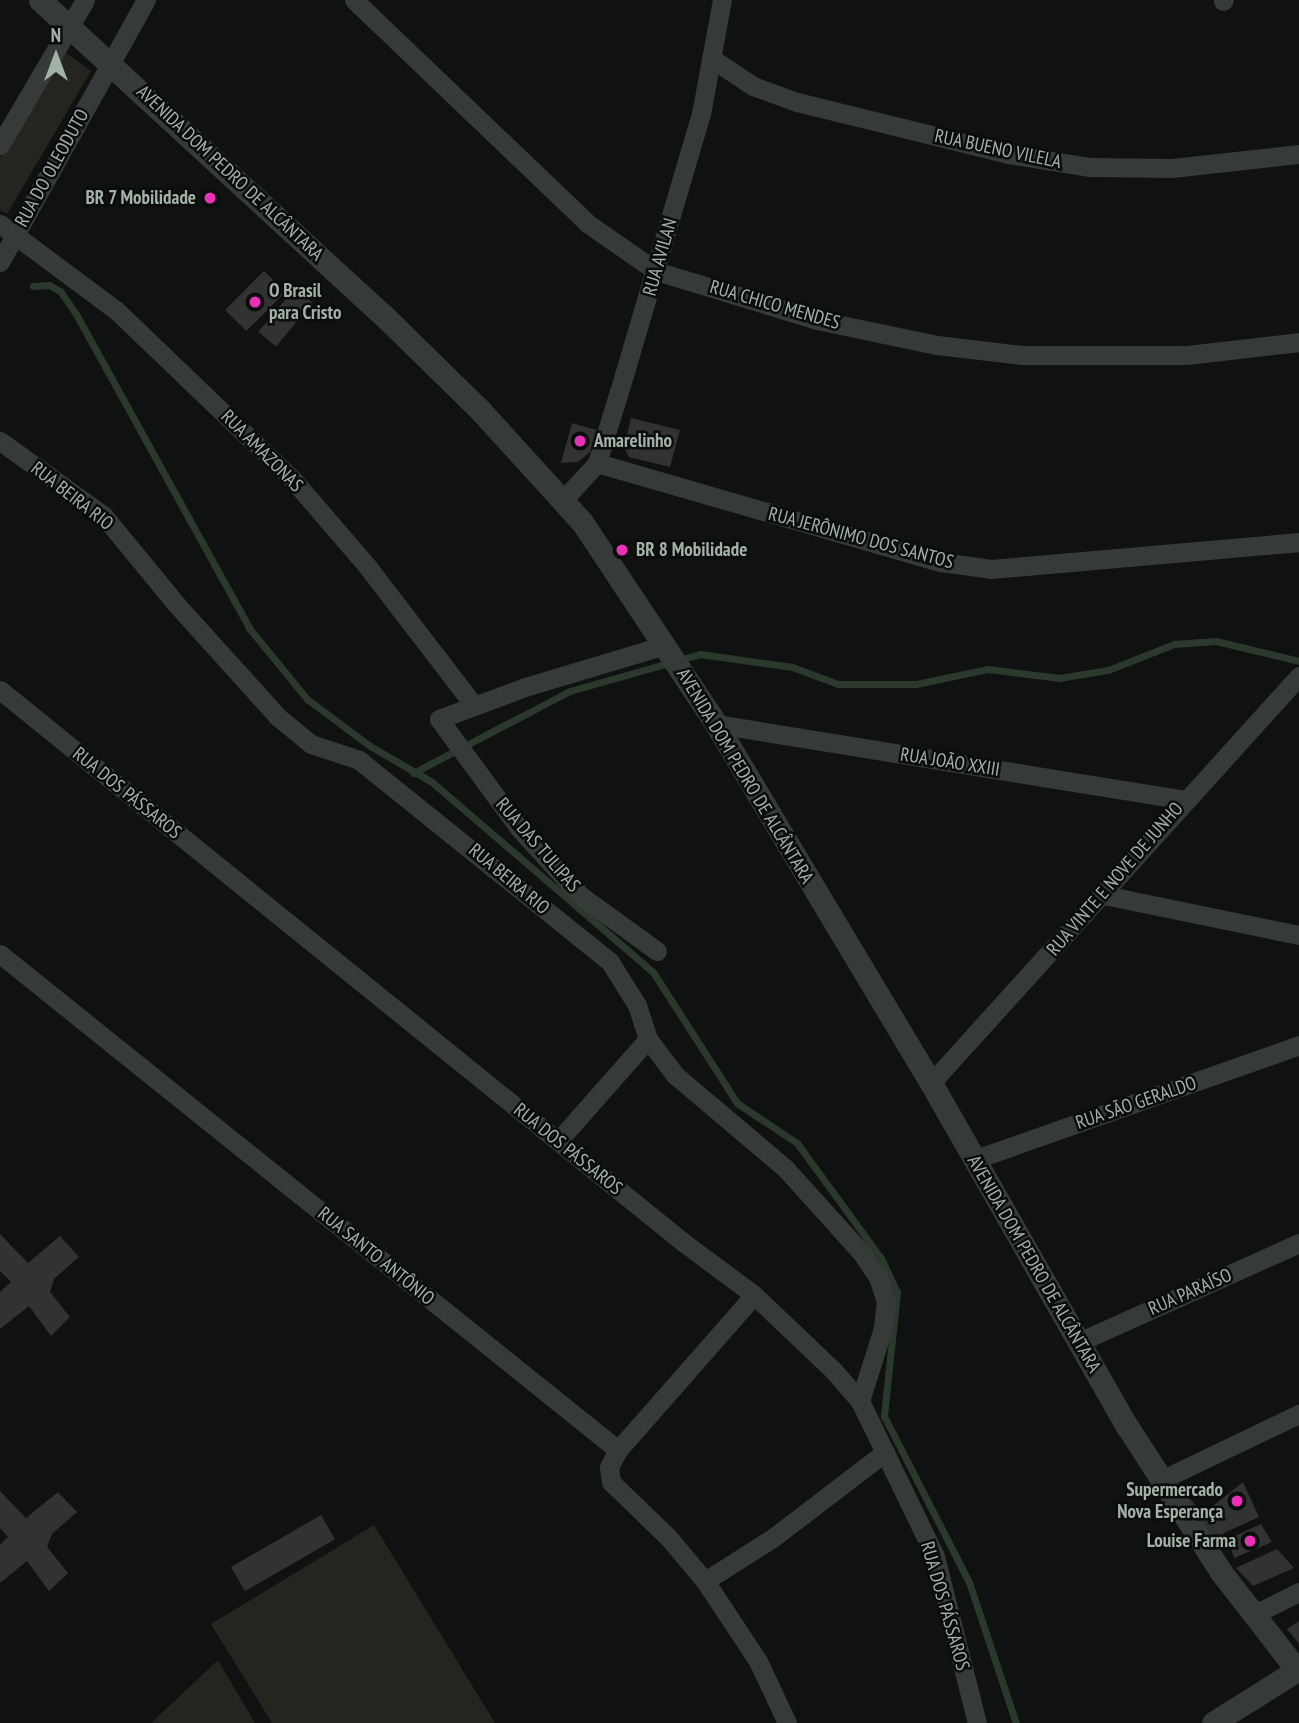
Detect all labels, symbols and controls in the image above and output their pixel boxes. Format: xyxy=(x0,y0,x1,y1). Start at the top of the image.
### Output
north arrow xyxy=(21,21,91,91)
text: N xyxy=(51,23,61,47)
street label: AVENIDA DOM PEDRO DE ALCÂNTARA xyxy=(131,80,329,266)
street label: RUA DO OLEODUTO xyxy=(10,105,94,231)
street label: RUA BUENO VILELA xyxy=(932,124,1064,174)
place label: BR 7 Mobilidade xyxy=(85,187,196,209)
marker: BR 7 Mobilidade xyxy=(202,190,218,206)
street label: RUA AVILAN xyxy=(638,215,682,299)
street label: RUA CHICO MENDES xyxy=(707,275,843,335)
place label: O Brasil para Cristo xyxy=(269,280,342,324)
marker: O Brasil para Cristo xyxy=(247,294,263,310)
street label: RUA AMAZONAS xyxy=(216,405,308,497)
place label: Amarelinho xyxy=(594,430,672,452)
marker: Amarelinho xyxy=(572,433,588,449)
street label: RUA BEIRA RIO xyxy=(26,456,118,536)
street label: RUA JERÔNIMO DOS SANTOS xyxy=(766,502,956,574)
place label: BR 8 Mobilidade xyxy=(636,539,747,561)
marker: BR 8 Mobilidade xyxy=(614,542,630,558)
street label: AVENIDA DOM PEDRO DE ALCÂNTARA xyxy=(671,664,819,888)
street label: RUA DOS PÁSSAROS xyxy=(68,742,186,844)
street label: RUA JOÃO XXIII xyxy=(898,743,1002,781)
street label: RUA DAS TULIPAS xyxy=(491,793,585,897)
street label: RUA VINTE E NOVE DE JUNHO xyxy=(1042,797,1188,961)
street label: RUA BEIRA RIO xyxy=(464,838,554,920)
street label: RUA SÃO GERALDO xyxy=(1072,1072,1200,1134)
street label: RUA DOS PÁSSAROS xyxy=(509,1098,627,1200)
street label: AVENIDA DOM PEDRO DE ALCÂNTARA xyxy=(962,1151,1106,1377)
street label: RUA SANTO ANTÔNIO xyxy=(313,1202,439,1310)
street label: RUA PARAÍSO xyxy=(1145,1263,1235,1321)
place label: Supermercado Nova Esperança xyxy=(1117,1479,1223,1523)
marker: Supermercado Nova Esperança xyxy=(1229,1493,1245,1509)
place label: Louise Farma xyxy=(1147,1530,1236,1552)
marker: Louise Farma xyxy=(1242,1533,1258,1549)
street label: RUA DOS PÁSSAROS xyxy=(916,1539,974,1673)

